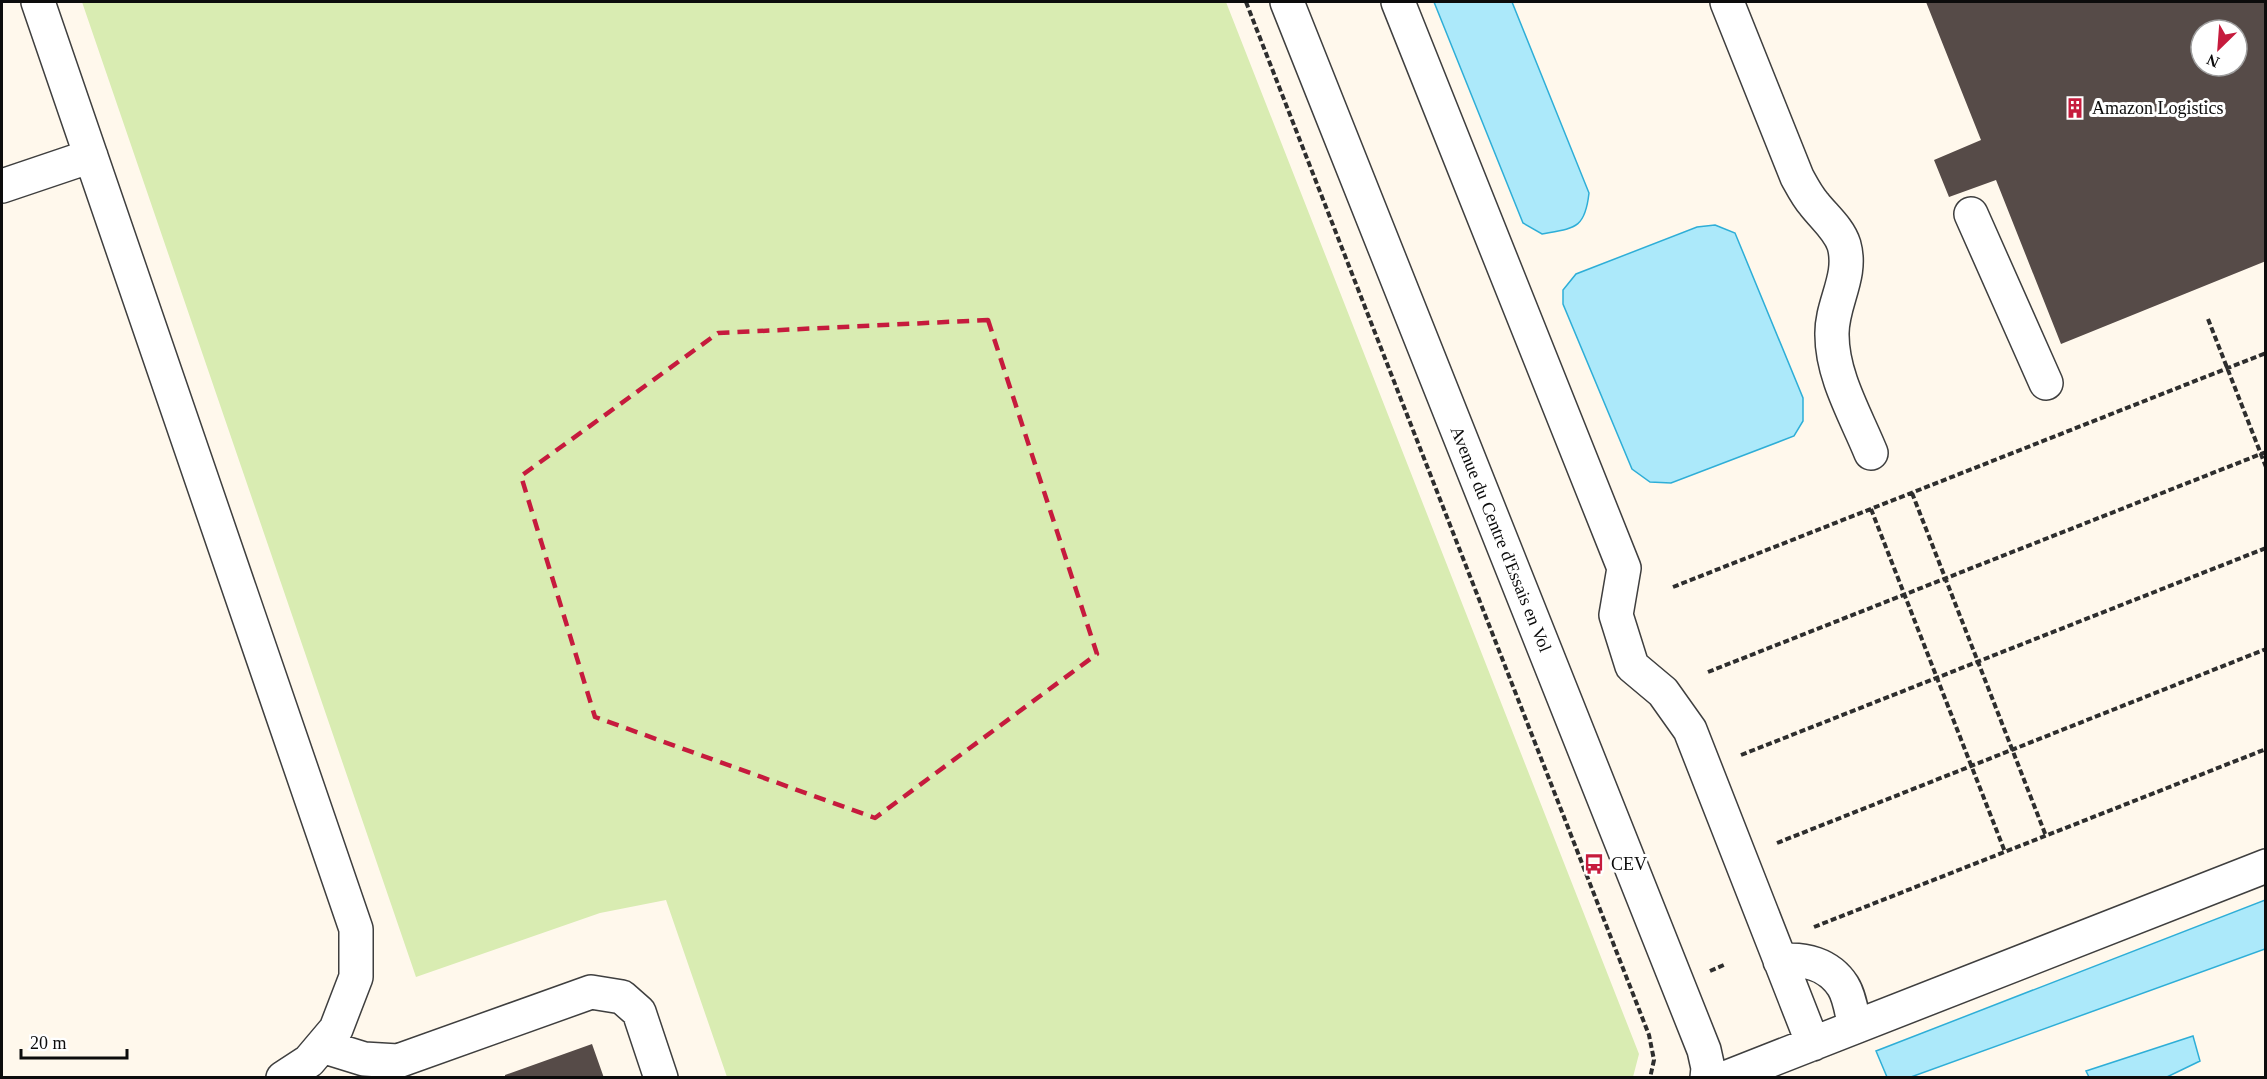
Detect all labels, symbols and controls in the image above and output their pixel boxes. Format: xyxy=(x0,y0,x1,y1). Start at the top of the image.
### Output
north arrow xyxy=(2189,18,2249,78)
text: N xyxy=(2204,51,2222,71)
building icon: Amazon Logistics xyxy=(2063,96,2087,120)
place label: Amazon Logistics xyxy=(2092,98,2223,118)
street label: Avenue du Centre d'Essais en Vol xyxy=(1446,423,1556,655)
bus stop icon: CEV xyxy=(1582,852,1606,876)
place label: CEV xyxy=(1611,854,1647,874)
scale bar xyxy=(21,1022,128,1060)
text: 20 m xyxy=(30,1033,67,1053)

